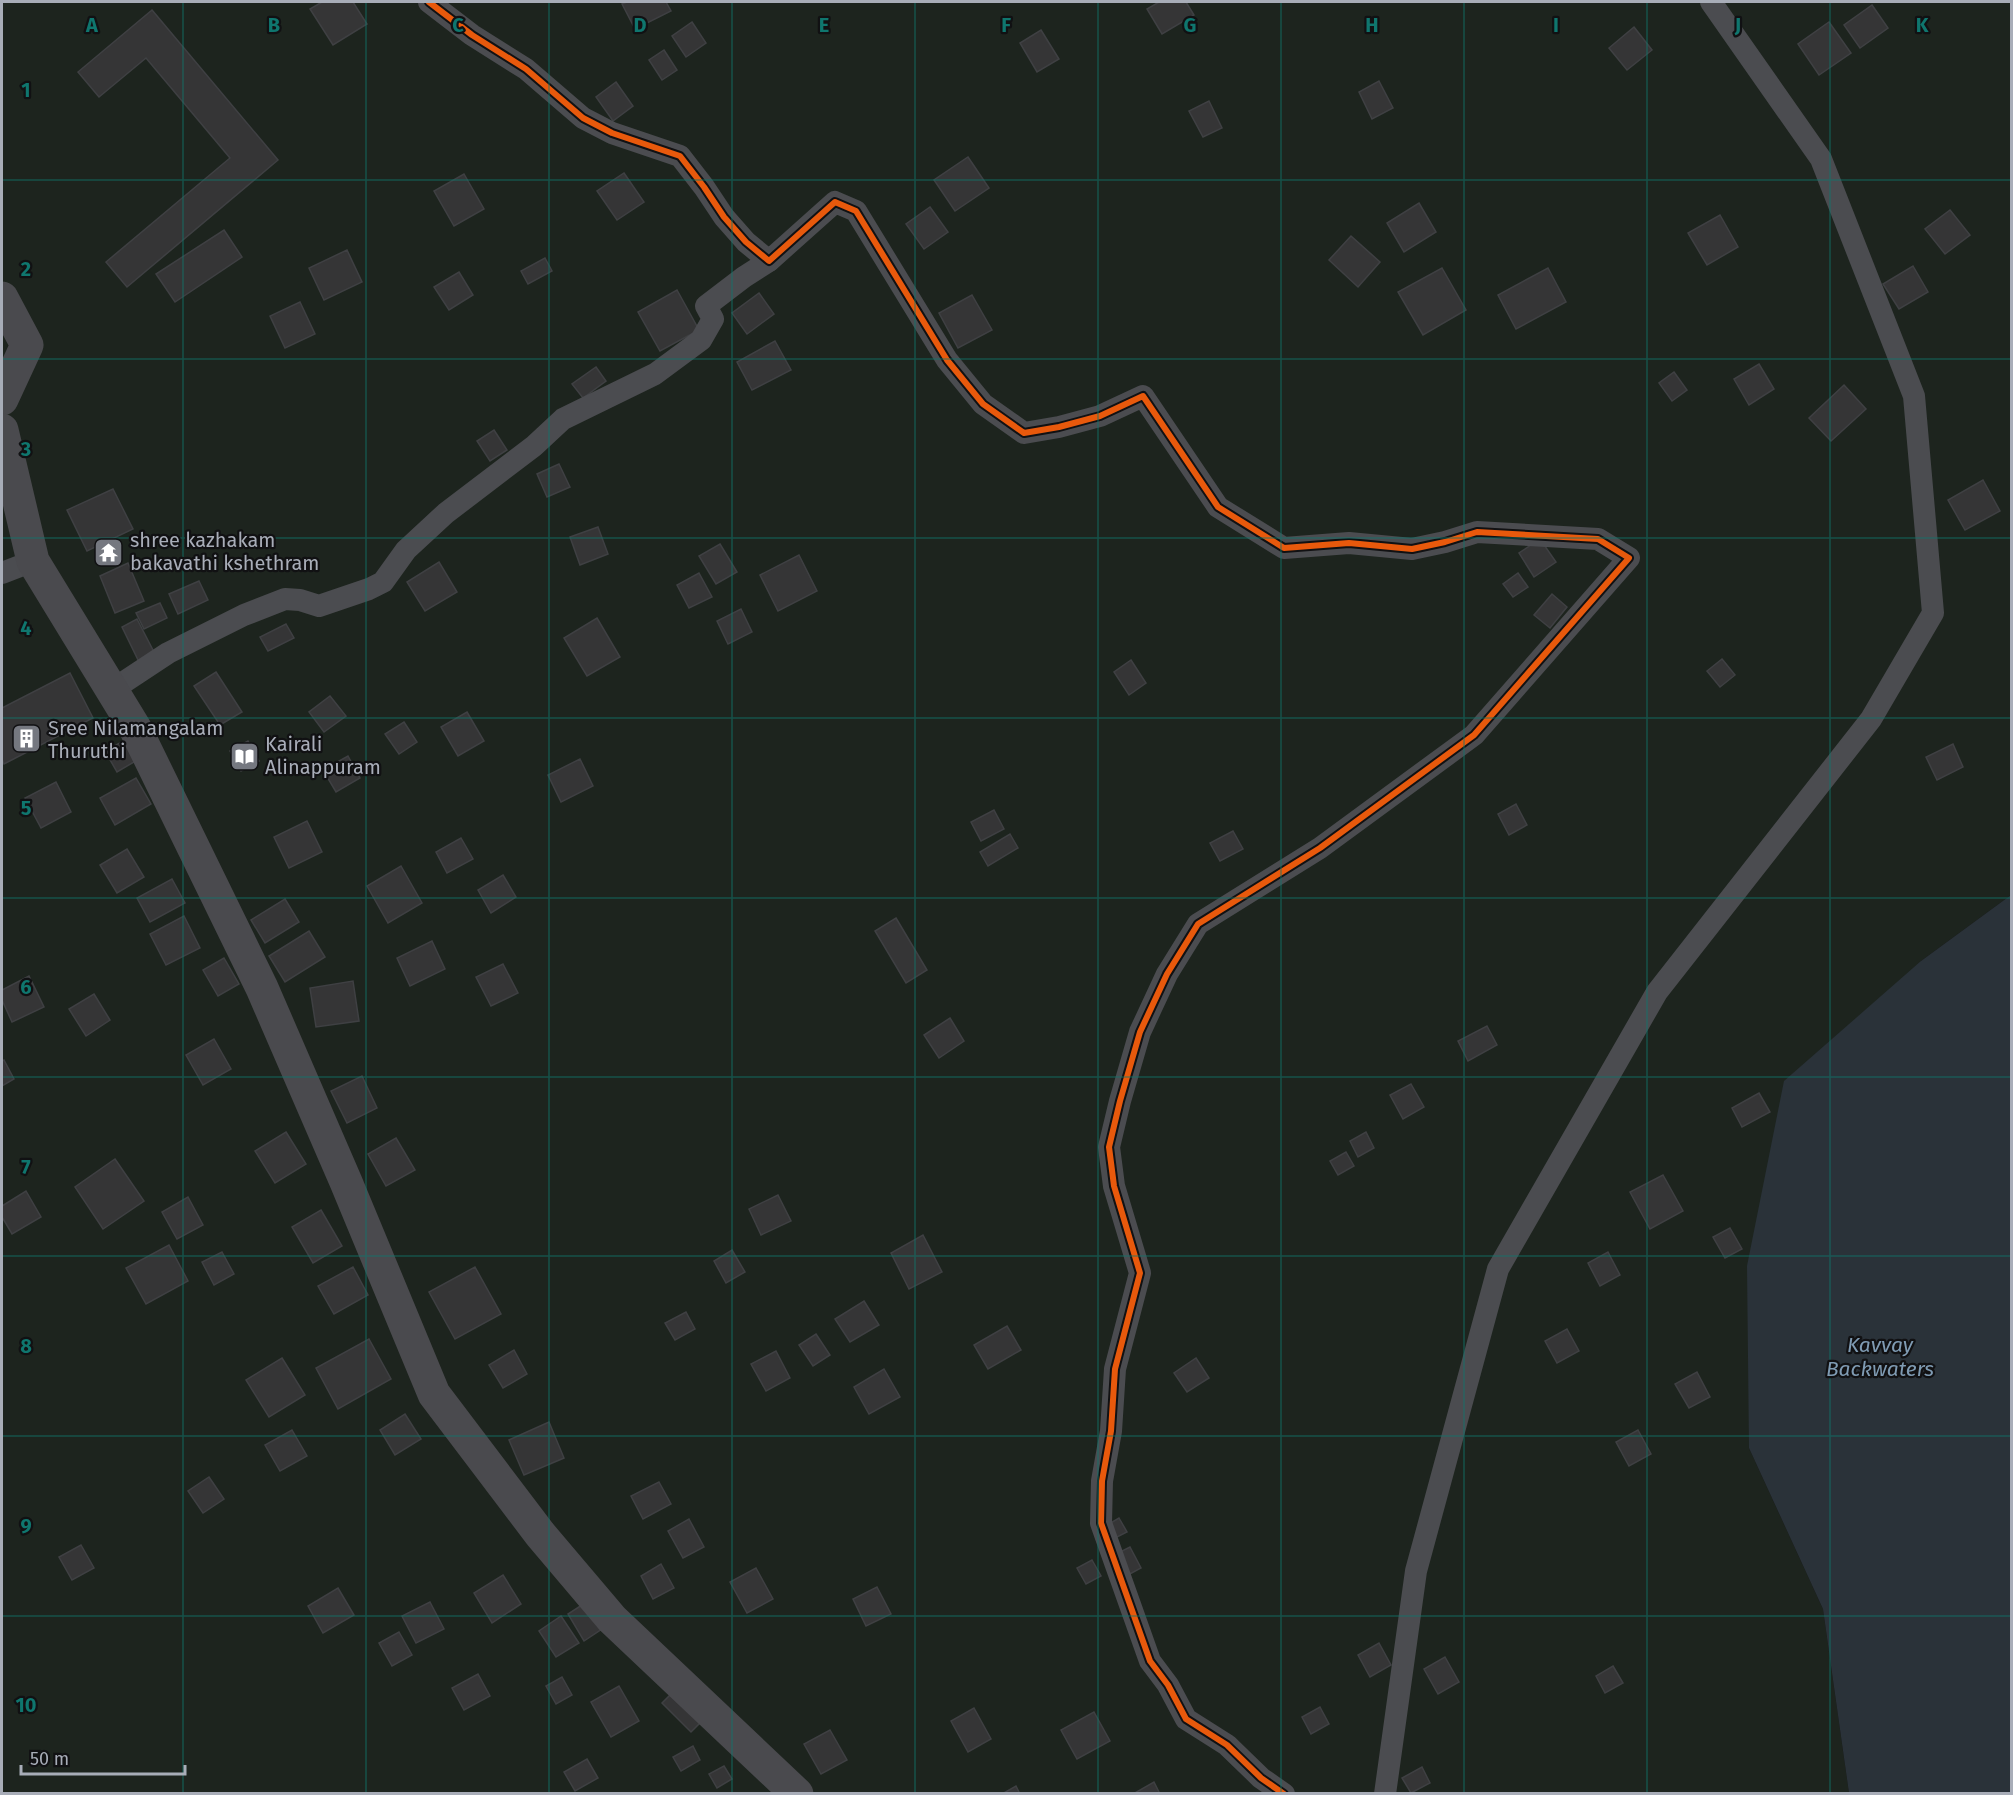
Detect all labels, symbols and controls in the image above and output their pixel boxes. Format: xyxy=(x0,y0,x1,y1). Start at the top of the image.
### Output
text: A xyxy=(85,13,99,37)
text: B xyxy=(268,13,280,37)
text: C xyxy=(452,13,464,37)
text: D xyxy=(633,13,647,37)
text: E xyxy=(819,13,829,37)
text: F xyxy=(1001,13,1011,37)
text: G xyxy=(1184,13,1196,37)
text: H xyxy=(1365,13,1379,37)
text: I xyxy=(1553,13,1559,37)
text: J xyxy=(1734,13,1741,37)
text: K xyxy=(1916,13,1929,37)
text: 1 xyxy=(21,78,31,102)
text: 2 xyxy=(21,257,31,281)
text: 3 xyxy=(20,437,31,461)
place label: shree kazhakam bakavathi kshethram xyxy=(130,528,319,575)
temple icon: shree kazhakam bakavathi kshethram xyxy=(93,536,125,568)
text: 4 xyxy=(20,616,32,640)
place label: Sree Nilamangalam Thuruthi xyxy=(48,716,223,763)
building icon: Sree Nilamangalam Thuruthi xyxy=(11,723,43,755)
place label: Kairali Alinappuram xyxy=(265,732,381,779)
library icon: Kairali Alinappuram xyxy=(228,740,260,772)
text: 5 xyxy=(21,796,32,820)
text: 6 xyxy=(20,975,32,999)
text: 7 xyxy=(21,1155,31,1179)
water label: Kavvay Backwaters xyxy=(1826,1332,1934,1382)
text: 8 xyxy=(20,1334,32,1358)
text: 9 xyxy=(20,1514,32,1538)
text: 10 xyxy=(16,1693,36,1717)
scale bar xyxy=(21,1738,184,1776)
text: 50 m xyxy=(30,1748,69,1770)

